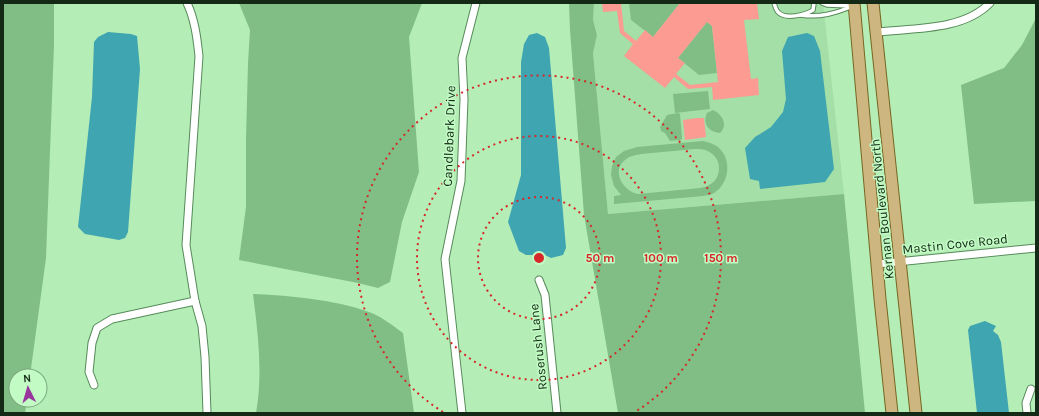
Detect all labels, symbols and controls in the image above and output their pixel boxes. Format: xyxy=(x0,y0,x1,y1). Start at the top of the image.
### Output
street label: Candlebark Drive xyxy=(440,85,458,187)
street label: Kernan Boulevard North xyxy=(867,138,897,280)
street label: Mastin Cove Road xyxy=(902,231,1008,257)
centre of rings xyxy=(532,251,546,265)
text: 50 m xyxy=(586,251,615,265)
text: 100 m xyxy=(644,251,678,265)
text: 150 m xyxy=(704,251,738,265)
street label: Roserush Lane xyxy=(526,303,550,391)
north arrow xyxy=(8,368,48,408)
text: N xyxy=(23,372,32,385)

